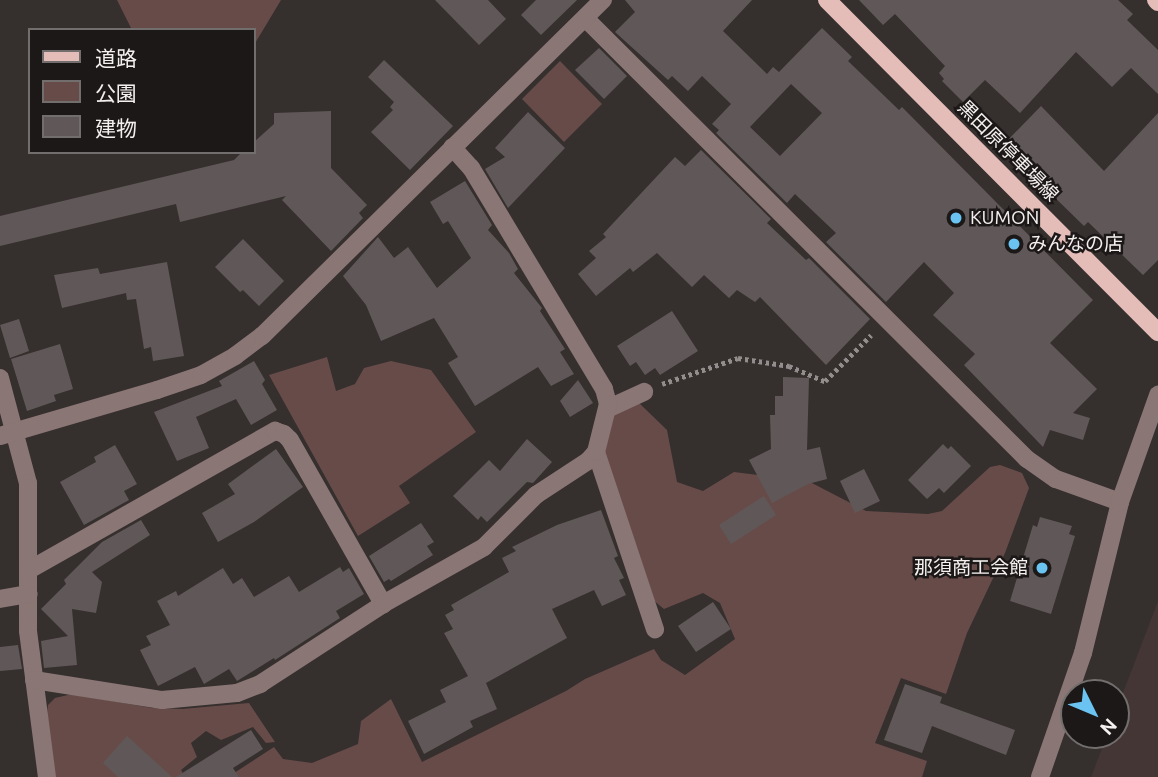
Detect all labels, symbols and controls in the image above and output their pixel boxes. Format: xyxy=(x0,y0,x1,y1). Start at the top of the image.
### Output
legend xyxy=(28,28,256,154)
text: 道路 xyxy=(95,46,137,70)
text: 公園 xyxy=(95,81,137,105)
street label: 黒田原停車場線 xyxy=(953,96,1063,206)
text: 建物 xyxy=(95,116,137,140)
place label: KUMON xyxy=(970,207,1039,229)
marker: KUMON xyxy=(948,210,964,226)
place label: みんなの店 xyxy=(1028,233,1123,255)
marker: みんなの店 xyxy=(1006,236,1022,252)
place label: 那須商工会館 xyxy=(914,557,1028,579)
marker: 那須商工会館 xyxy=(1034,560,1050,576)
north arrow xyxy=(1060,679,1130,749)
text: N xyxy=(1096,714,1122,740)

